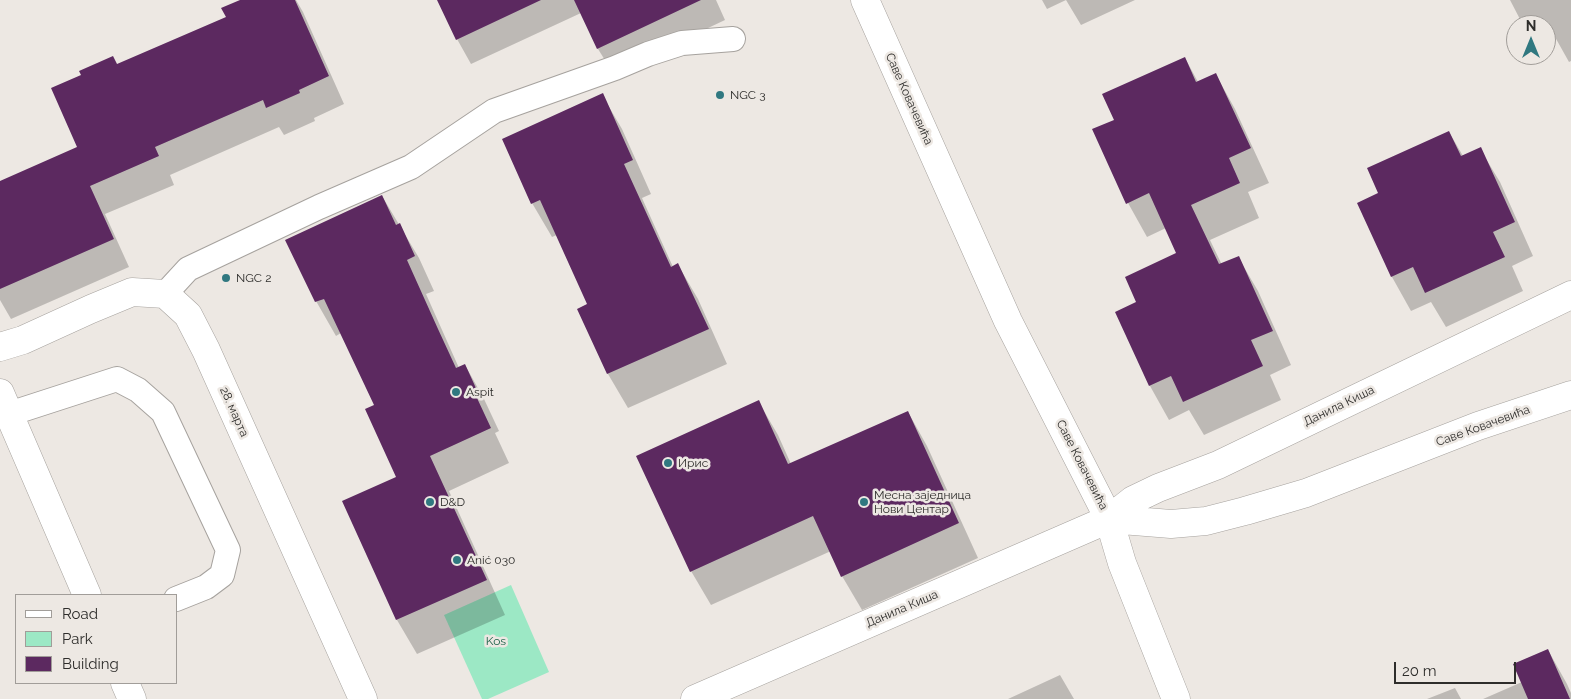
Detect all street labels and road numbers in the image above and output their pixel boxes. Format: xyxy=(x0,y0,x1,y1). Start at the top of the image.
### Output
street label: Саве Ковачевића xyxy=(882,51,936,147)
street label: Данила Киша xyxy=(1301,383,1377,429)
street label: 28. марта xyxy=(217,385,251,439)
street label: Саве Ковачевића xyxy=(1434,402,1532,450)
street label: Саве Ковачевића xyxy=(1053,418,1111,512)
street label: Данила Киша xyxy=(864,587,940,631)

